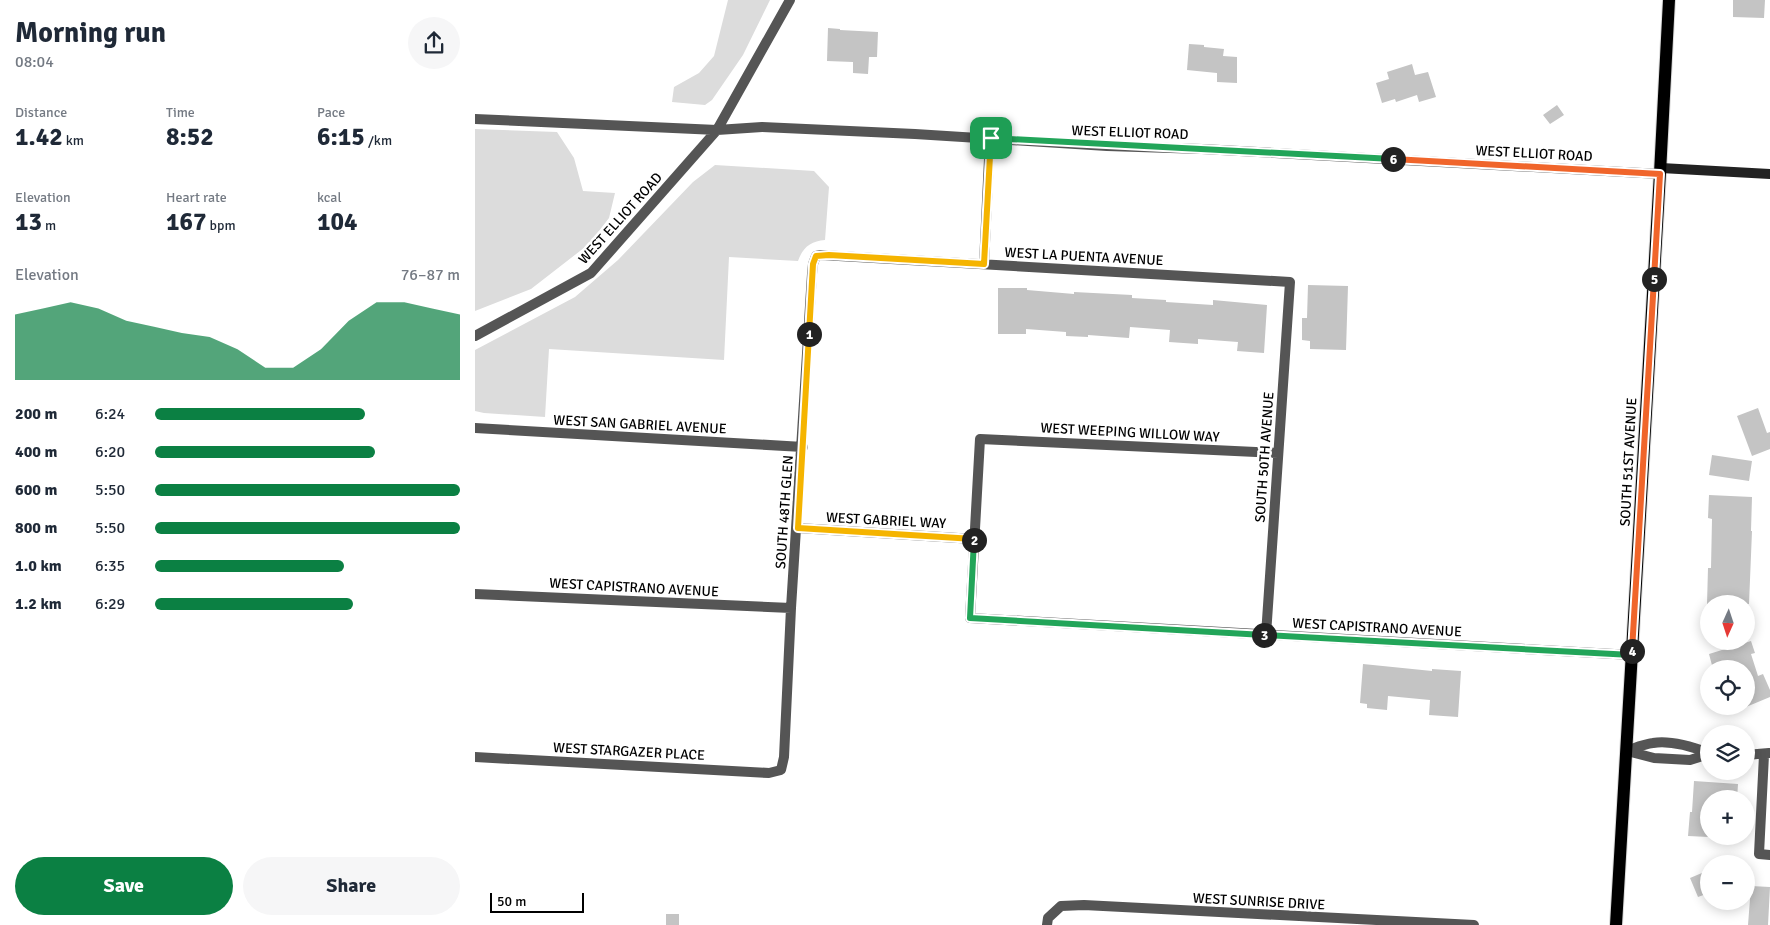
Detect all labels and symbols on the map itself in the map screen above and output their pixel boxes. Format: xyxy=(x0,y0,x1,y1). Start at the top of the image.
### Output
pin xyxy=(970,117,1012,159)
street label: WEST ELLIOT ROAD xyxy=(1071,122,1189,143)
street label: WEST ELLIOT ROAD xyxy=(1475,142,1593,165)
pin: 6 xyxy=(1381,146,1405,172)
street label: WEST ELLIOT ROAD xyxy=(575,169,666,268)
street label: WEST LA PUENTA AVENUE xyxy=(1004,244,1164,269)
pin: 5 xyxy=(1641,266,1667,292)
pin: 1 xyxy=(797,322,821,346)
street label: SOUTH 50TH AVENUE xyxy=(1251,391,1278,523)
street label: SOUTH 51ST AVENUE xyxy=(1617,397,1640,527)
street label: WEST SAN GABRIEL AVENUE xyxy=(553,411,727,438)
street label: WEST WEEPING WILLOW WAY xyxy=(1040,419,1220,446)
street label: SOUTH 48TH GLEN xyxy=(772,455,797,569)
street label: WEST GABRIEL WAY xyxy=(825,509,947,532)
pin: 2 xyxy=(961,528,987,552)
street label: WEST CAPISTRANO AVENUE xyxy=(549,575,719,600)
north arrow xyxy=(1700,595,1755,650)
street label: WEST CAPISTRANO AVENUE xyxy=(1292,615,1462,640)
pin: 3 xyxy=(1251,622,1277,648)
pin: 4 xyxy=(1619,638,1645,664)
street label: WEST STARGAZER PLACE xyxy=(553,739,705,764)
scale bar xyxy=(490,890,584,913)
street label: WEST SUNRISE DRIVE xyxy=(1192,890,1326,913)

